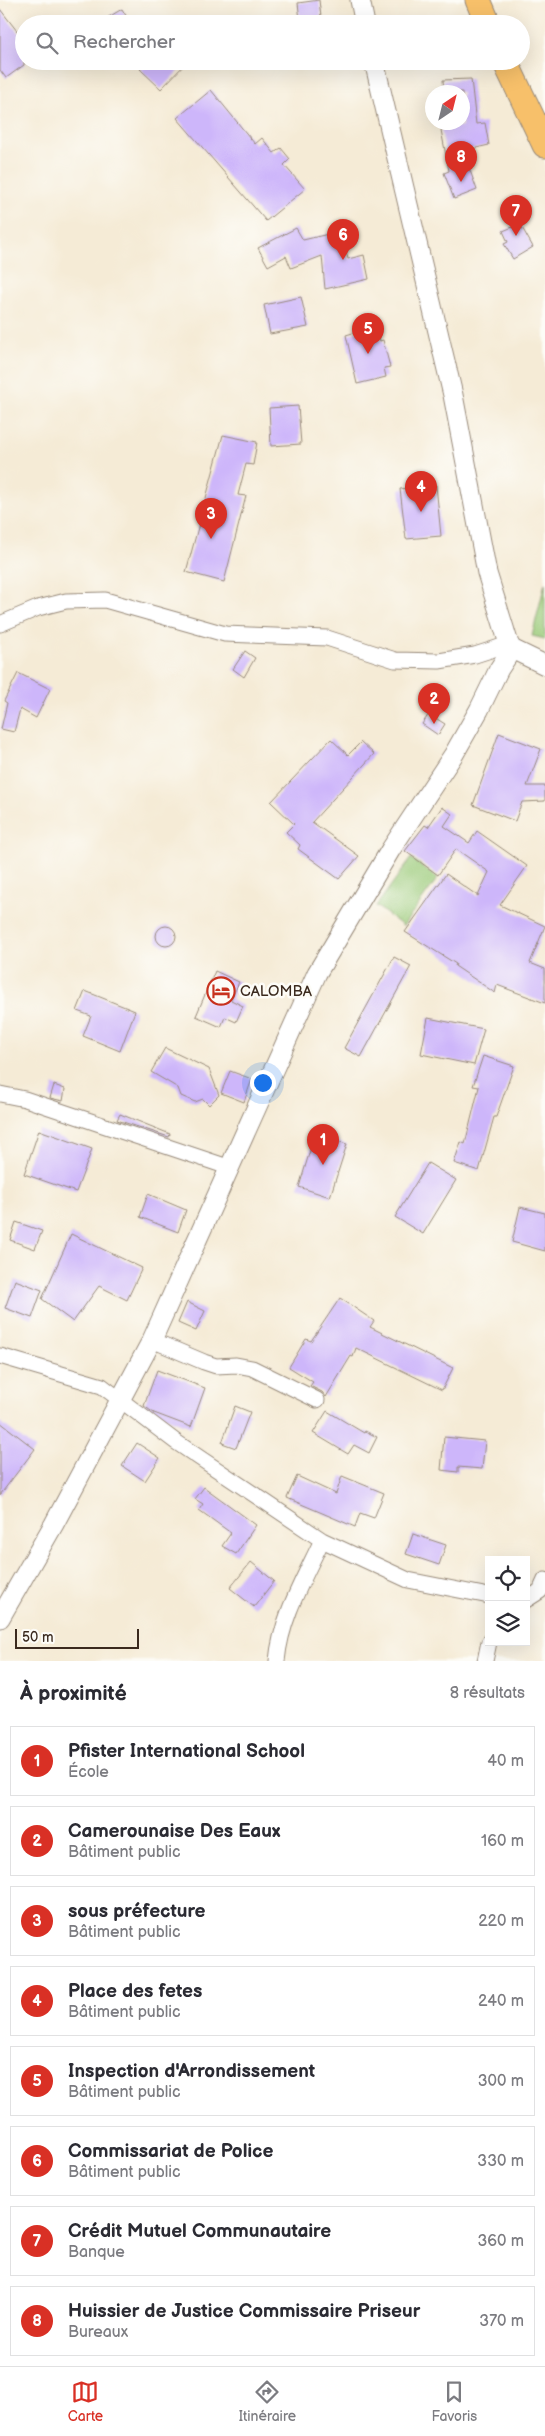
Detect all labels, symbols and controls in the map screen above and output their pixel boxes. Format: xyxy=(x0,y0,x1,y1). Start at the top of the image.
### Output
search box xyxy=(15,15,530,70)
icon: search xyxy=(33,29,61,57)
text: Rechercher xyxy=(73,31,175,54)
north arrow xyxy=(425,85,470,130)
pin: 8 xyxy=(445,141,477,182)
pin: 7 xyxy=(500,195,532,236)
pin: 6 xyxy=(327,219,359,260)
pin: 5 xyxy=(352,313,384,354)
pin: 4 xyxy=(405,471,437,512)
pin: 3 xyxy=(195,498,227,539)
pin: 2 xyxy=(418,683,450,724)
hotel icon: CALOMBA xyxy=(206,976,236,1006)
place label: CALOMBA xyxy=(240,982,313,1001)
your location xyxy=(250,1070,276,1096)
pin: 1 xyxy=(307,1124,339,1165)
map controls xyxy=(485,1556,530,1646)
button: locate xyxy=(485,1556,530,1601)
button: layers xyxy=(485,1601,530,1646)
scale bar xyxy=(15,1626,139,1649)
text: 50 m xyxy=(22,1629,54,1646)
text: À proximité xyxy=(20,1681,127,1706)
text: 8 résultats xyxy=(450,1684,525,1703)
text: Pfister International School xyxy=(68,1740,305,1763)
text: 1 xyxy=(34,1752,40,1771)
text: 40 m xyxy=(487,1752,524,1771)
text: École xyxy=(68,1763,109,1782)
text: Camerounaise Des Eaux xyxy=(68,1820,280,1843)
text: 2 xyxy=(32,1832,42,1851)
text: 160 m xyxy=(481,1832,524,1851)
text: Bâtiment public xyxy=(68,1843,181,1862)
text: sous préfecture xyxy=(68,1900,206,1923)
text: 3 xyxy=(32,1912,42,1931)
text: 220 m xyxy=(478,1912,524,1931)
text: Bâtiment public xyxy=(68,1923,181,1942)
text: Place des fetes xyxy=(68,1980,202,2003)
text: 4 xyxy=(32,1992,42,2011)
text: 240 m xyxy=(478,1992,524,2011)
text: Bâtiment public xyxy=(68,2003,181,2022)
text: Inspection d'Arrondissement xyxy=(68,2060,315,2083)
text: 5 xyxy=(32,2072,42,2091)
text: 300 m xyxy=(478,2072,524,2091)
text: Bâtiment public xyxy=(68,2083,181,2102)
text: Commissariat de Police xyxy=(68,2140,273,2163)
text: 6 xyxy=(32,2152,42,2171)
text: 330 m xyxy=(477,2152,524,2171)
text: Bâtiment public xyxy=(68,2163,181,2182)
text: Crédit Mutuel Communautaire xyxy=(68,2220,331,2243)
text: 7 xyxy=(33,2232,41,2251)
text: 360 m xyxy=(477,2232,524,2251)
text: Banque xyxy=(68,2243,125,2262)
text: Huissier de Justice Commissaire Priseur xyxy=(68,2300,420,2323)
text: 8 xyxy=(32,2312,42,2331)
text: 370 m xyxy=(479,2312,524,2331)
text: Bureaux xyxy=(68,2323,128,2342)
tab: Carte xyxy=(68,2378,103,2425)
tab: Itinéraire xyxy=(239,2378,296,2425)
tab: Favoris xyxy=(432,2378,477,2425)

